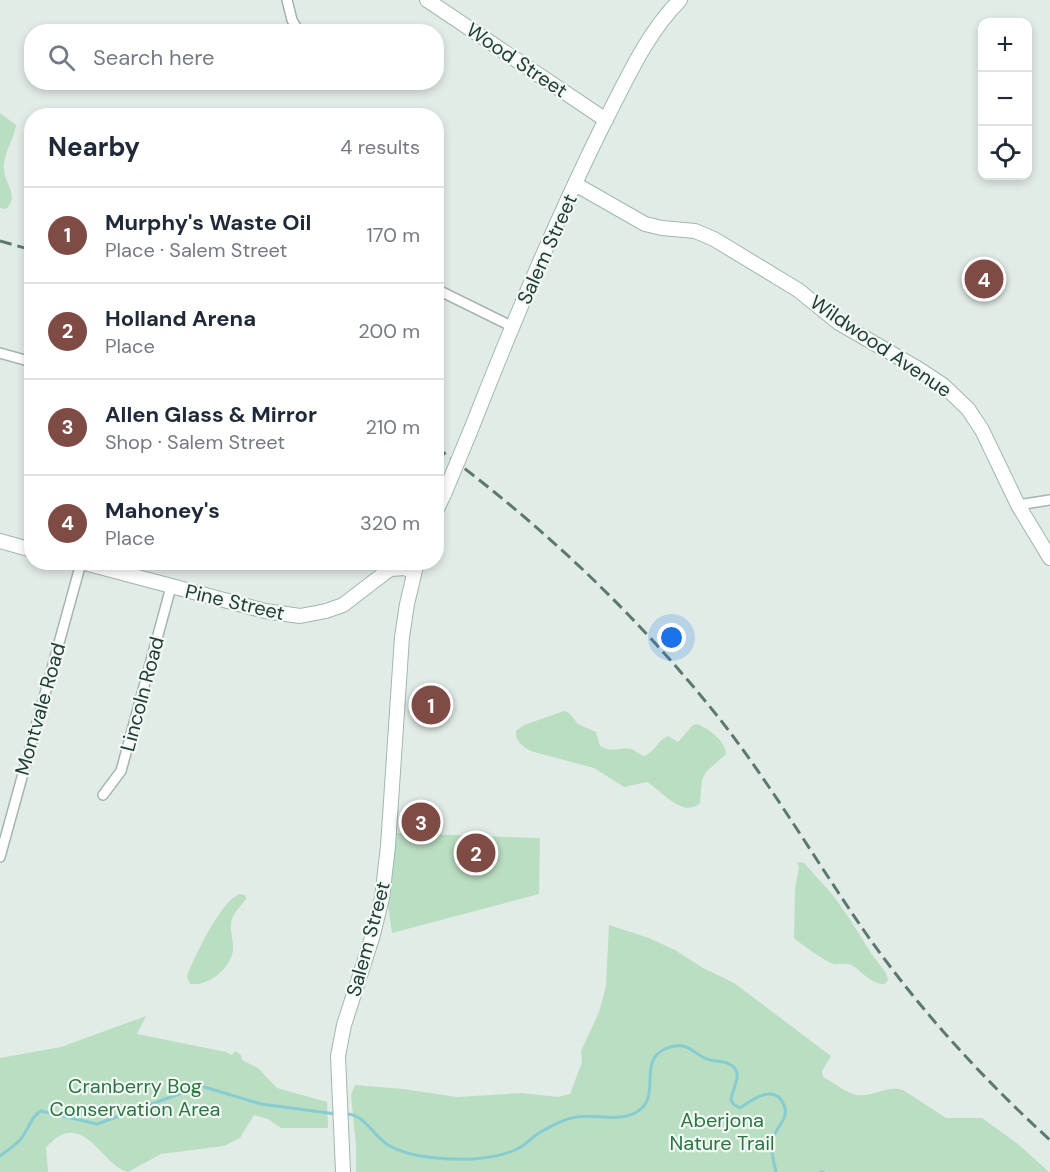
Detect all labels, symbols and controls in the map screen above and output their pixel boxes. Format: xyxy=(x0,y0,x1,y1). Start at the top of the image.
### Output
street label: Wood Street xyxy=(461,17,573,103)
map controls xyxy=(978,18,1032,180)
button: + xyxy=(978,18,1032,72)
search box xyxy=(24,24,444,90)
icon: search xyxy=(45,41,78,74)
text: Search here xyxy=(93,43,214,72)
button: − xyxy=(978,72,1032,126)
button: locate xyxy=(978,126,1032,180)
text: Nearby xyxy=(48,130,140,164)
text: 4 results xyxy=(340,134,420,160)
street label: Salem Street xyxy=(511,190,583,308)
text: Murphy's Waste Oil xyxy=(105,208,311,237)
text: 1 xyxy=(64,222,71,248)
text: 170 m xyxy=(367,222,420,248)
text: Place · Salem Street xyxy=(105,237,287,263)
pin: 4 xyxy=(964,256,1004,302)
street label: Wildwood Avenue xyxy=(805,289,957,403)
text: Holland Arena xyxy=(105,304,256,333)
text: 2 xyxy=(62,318,73,344)
text: 200 m xyxy=(358,318,420,344)
text: Place xyxy=(105,333,155,359)
text: Allen Glass & Mirror xyxy=(105,400,317,429)
text: 3 xyxy=(61,414,74,440)
text: 210 m xyxy=(365,414,420,440)
text: Shop · Salem Street xyxy=(105,429,285,455)
text: Mahoney's xyxy=(105,496,220,525)
text: 4 xyxy=(61,510,74,536)
text: 320 m xyxy=(360,510,420,536)
text: Place xyxy=(105,525,155,551)
street label: Pine Street xyxy=(183,578,287,626)
your location xyxy=(657,623,686,652)
street label: Lincoln Road xyxy=(114,634,170,754)
street label: Montvale Road xyxy=(9,640,71,778)
pin: 1 xyxy=(412,682,450,728)
pin: 3 xyxy=(402,800,440,844)
pin: 2 xyxy=(456,830,496,876)
street label: Salem Street xyxy=(340,878,396,999)
park label: Cranberry Bog Conservation Area xyxy=(50,1073,220,1122)
park label: Aberjona Nature Trail xyxy=(669,1107,775,1156)

